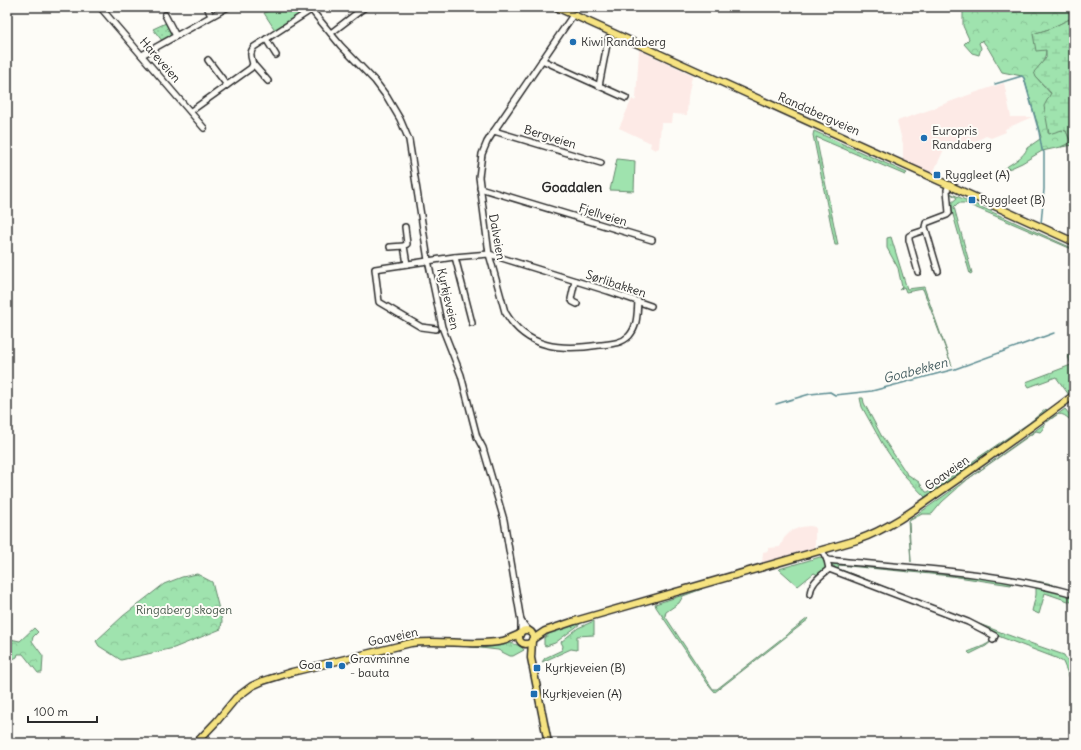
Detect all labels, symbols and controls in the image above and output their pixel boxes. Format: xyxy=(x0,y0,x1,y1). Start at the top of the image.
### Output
street label: Hareveien xyxy=(137,34,184,85)
place label: Kiwi Randaberg xyxy=(581,34,666,49)
marker: Kiwi Randaberg xyxy=(568,37,578,47)
street label: Randabergveien xyxy=(776,89,863,138)
street label: Bergveien xyxy=(522,121,578,152)
place label: Europris Randaberg xyxy=(932,123,992,152)
marker: Europris Randaberg xyxy=(919,133,929,143)
place label: Ryggleet (A) xyxy=(945,167,1010,182)
marker: Ryggleet (A) xyxy=(932,170,942,180)
district label: Goadalen xyxy=(542,178,602,196)
place label: Ryggleet (B) xyxy=(980,192,1046,207)
marker: Ryggleet (B) xyxy=(967,195,977,205)
street label: Fjellveien xyxy=(577,200,629,229)
street label: Dalveien xyxy=(486,213,509,261)
street label: Kyrkjeveien xyxy=(434,267,463,331)
street label: Sørlibakken xyxy=(584,267,648,300)
water label: Goabekken xyxy=(881,354,950,387)
street label: Goaveien xyxy=(922,452,972,493)
park label: Ringaberg skogen xyxy=(136,602,232,617)
street label: Goaveien xyxy=(367,624,419,649)
place label: Gravminne - bauta xyxy=(350,651,410,680)
place label: Goa xyxy=(299,657,321,672)
marker: Goa xyxy=(324,660,334,670)
place label: Kyrkjeveien (B) xyxy=(545,660,626,675)
marker: Gravminne - bauta xyxy=(337,661,347,671)
marker: Kyrkjeveien (B) xyxy=(532,663,542,673)
place label: Kyrkjeveien (A) xyxy=(542,686,622,701)
marker: Kyrkjeveien (A) xyxy=(529,689,539,699)
scale bar xyxy=(28,698,97,724)
text: 100 m xyxy=(34,704,68,719)

